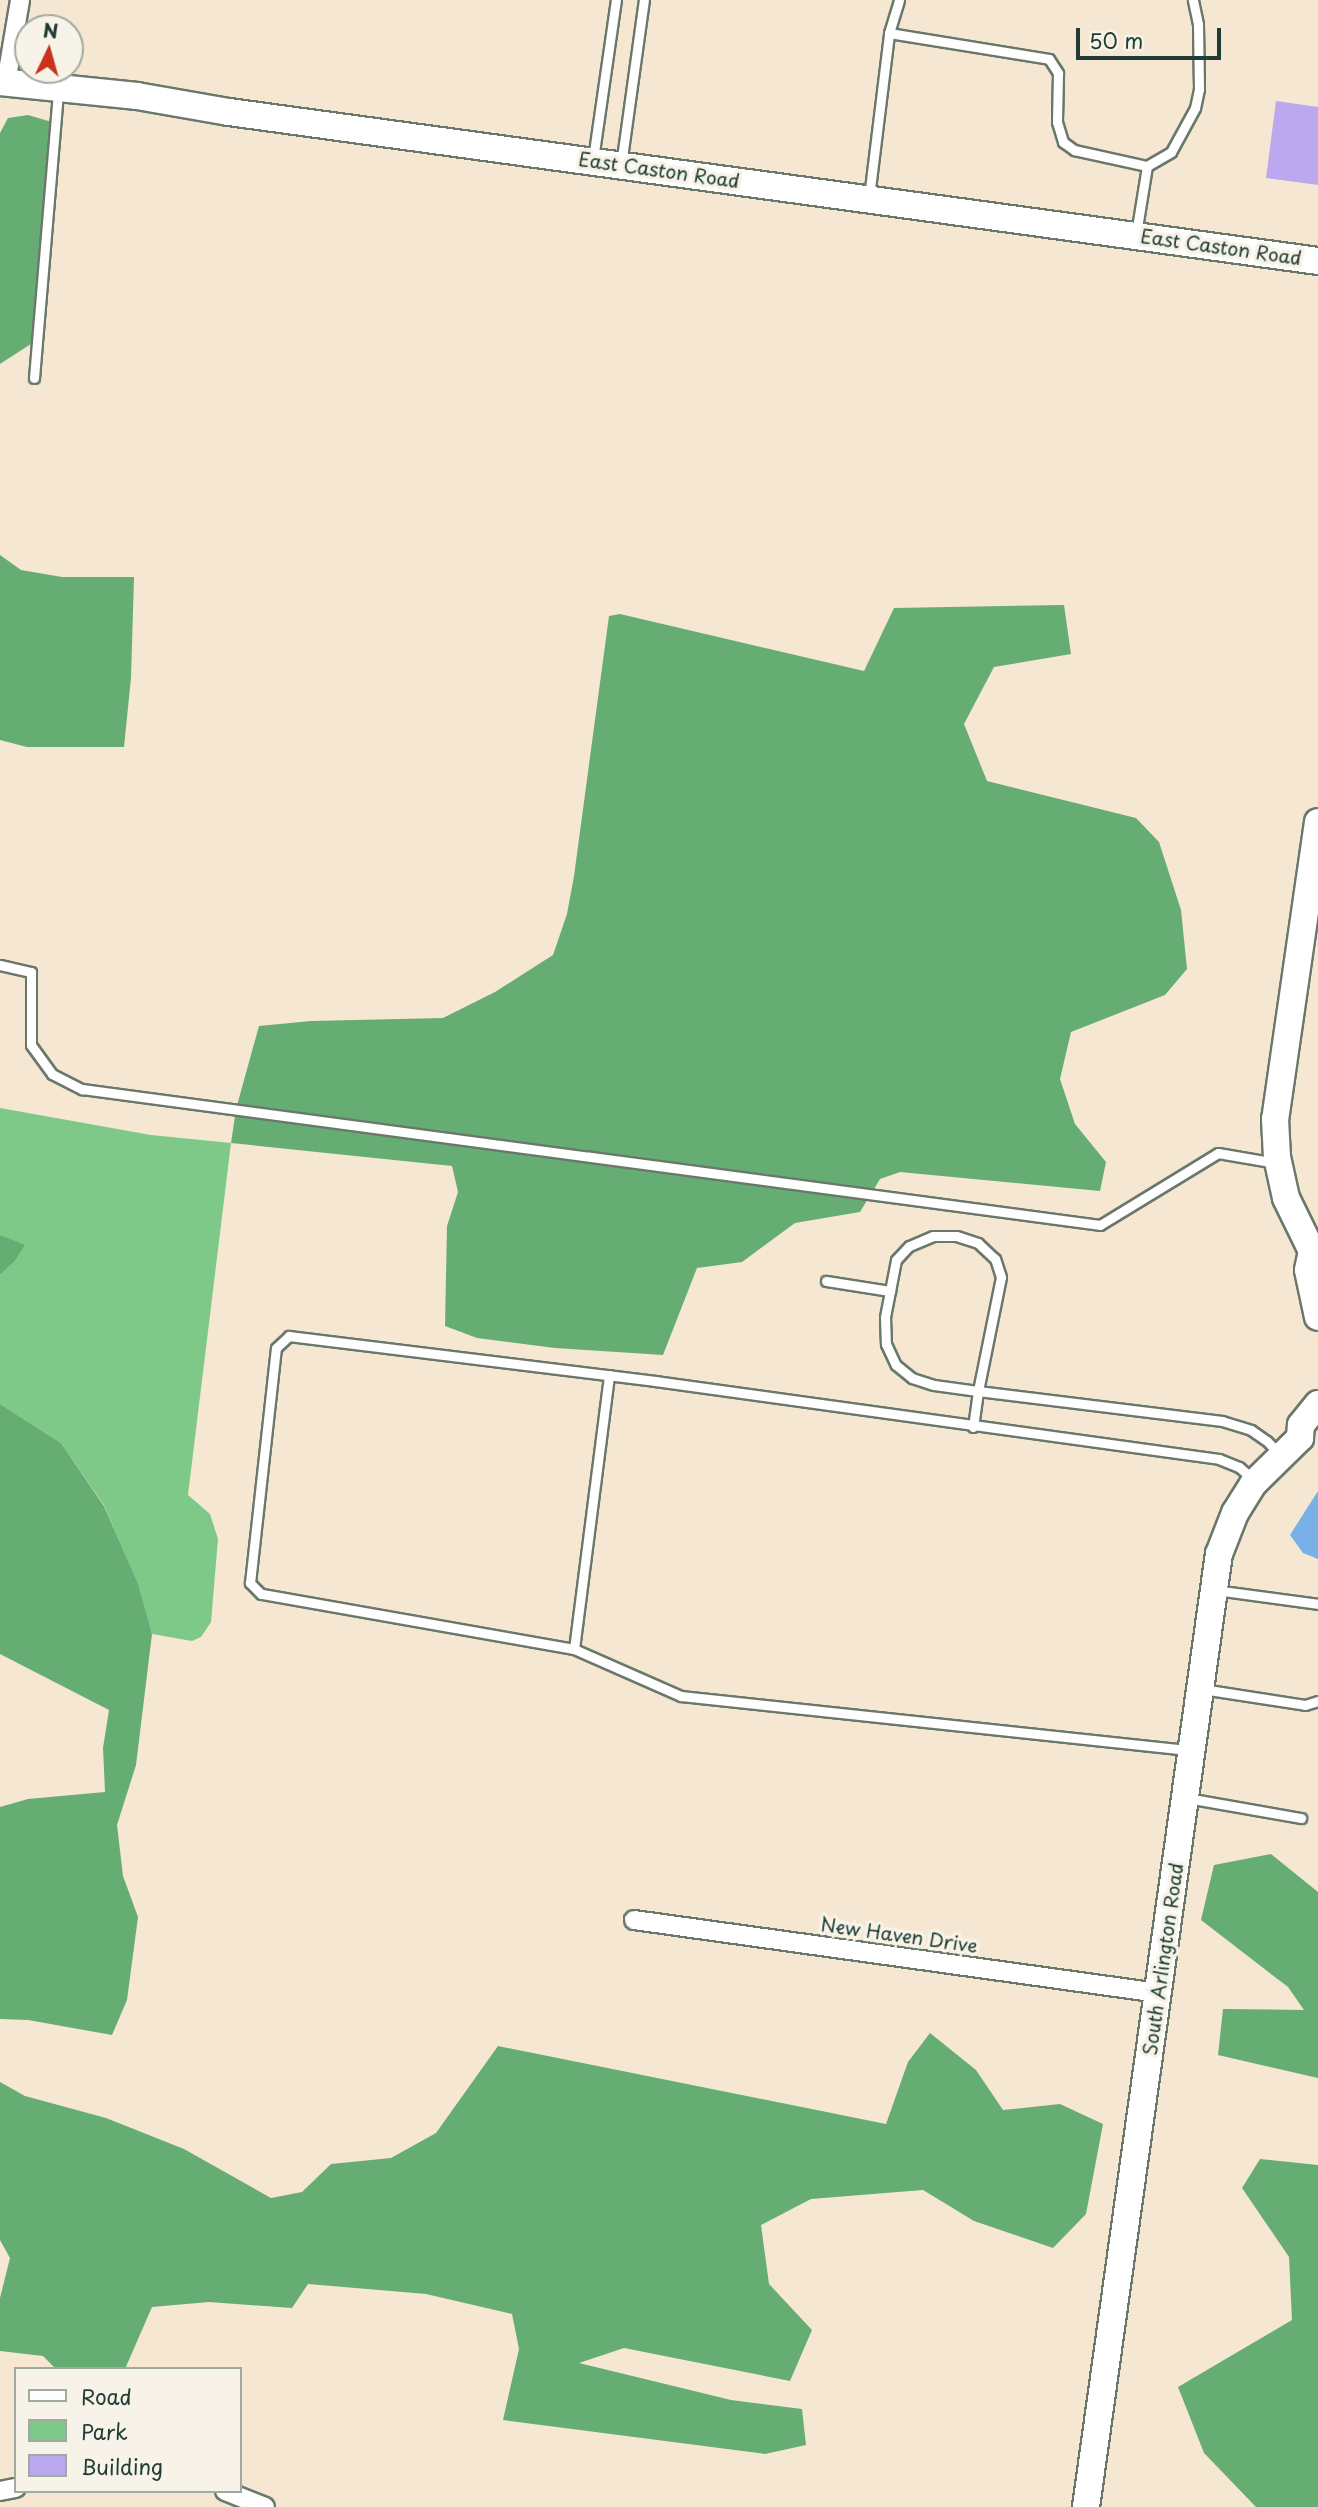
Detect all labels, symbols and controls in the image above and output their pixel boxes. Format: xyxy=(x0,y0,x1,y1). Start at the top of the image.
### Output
north arrow xyxy=(14,14,84,84)
scale bar xyxy=(1080,14,1225,58)
text: N xyxy=(42,15,59,45)
text: 50 m xyxy=(1089,24,1143,56)
street label: East Caston Road xyxy=(577,147,741,193)
street label: East Caston Road xyxy=(1139,224,1303,270)
street label: South Arlington Road xyxy=(1138,1860,1188,2058)
street label: New Haven Drive xyxy=(819,1913,979,1957)
legend xyxy=(14,2367,242,2493)
text: Road xyxy=(81,2380,132,2412)
text: Park xyxy=(81,2415,128,2447)
text: Building xyxy=(81,2450,163,2482)

